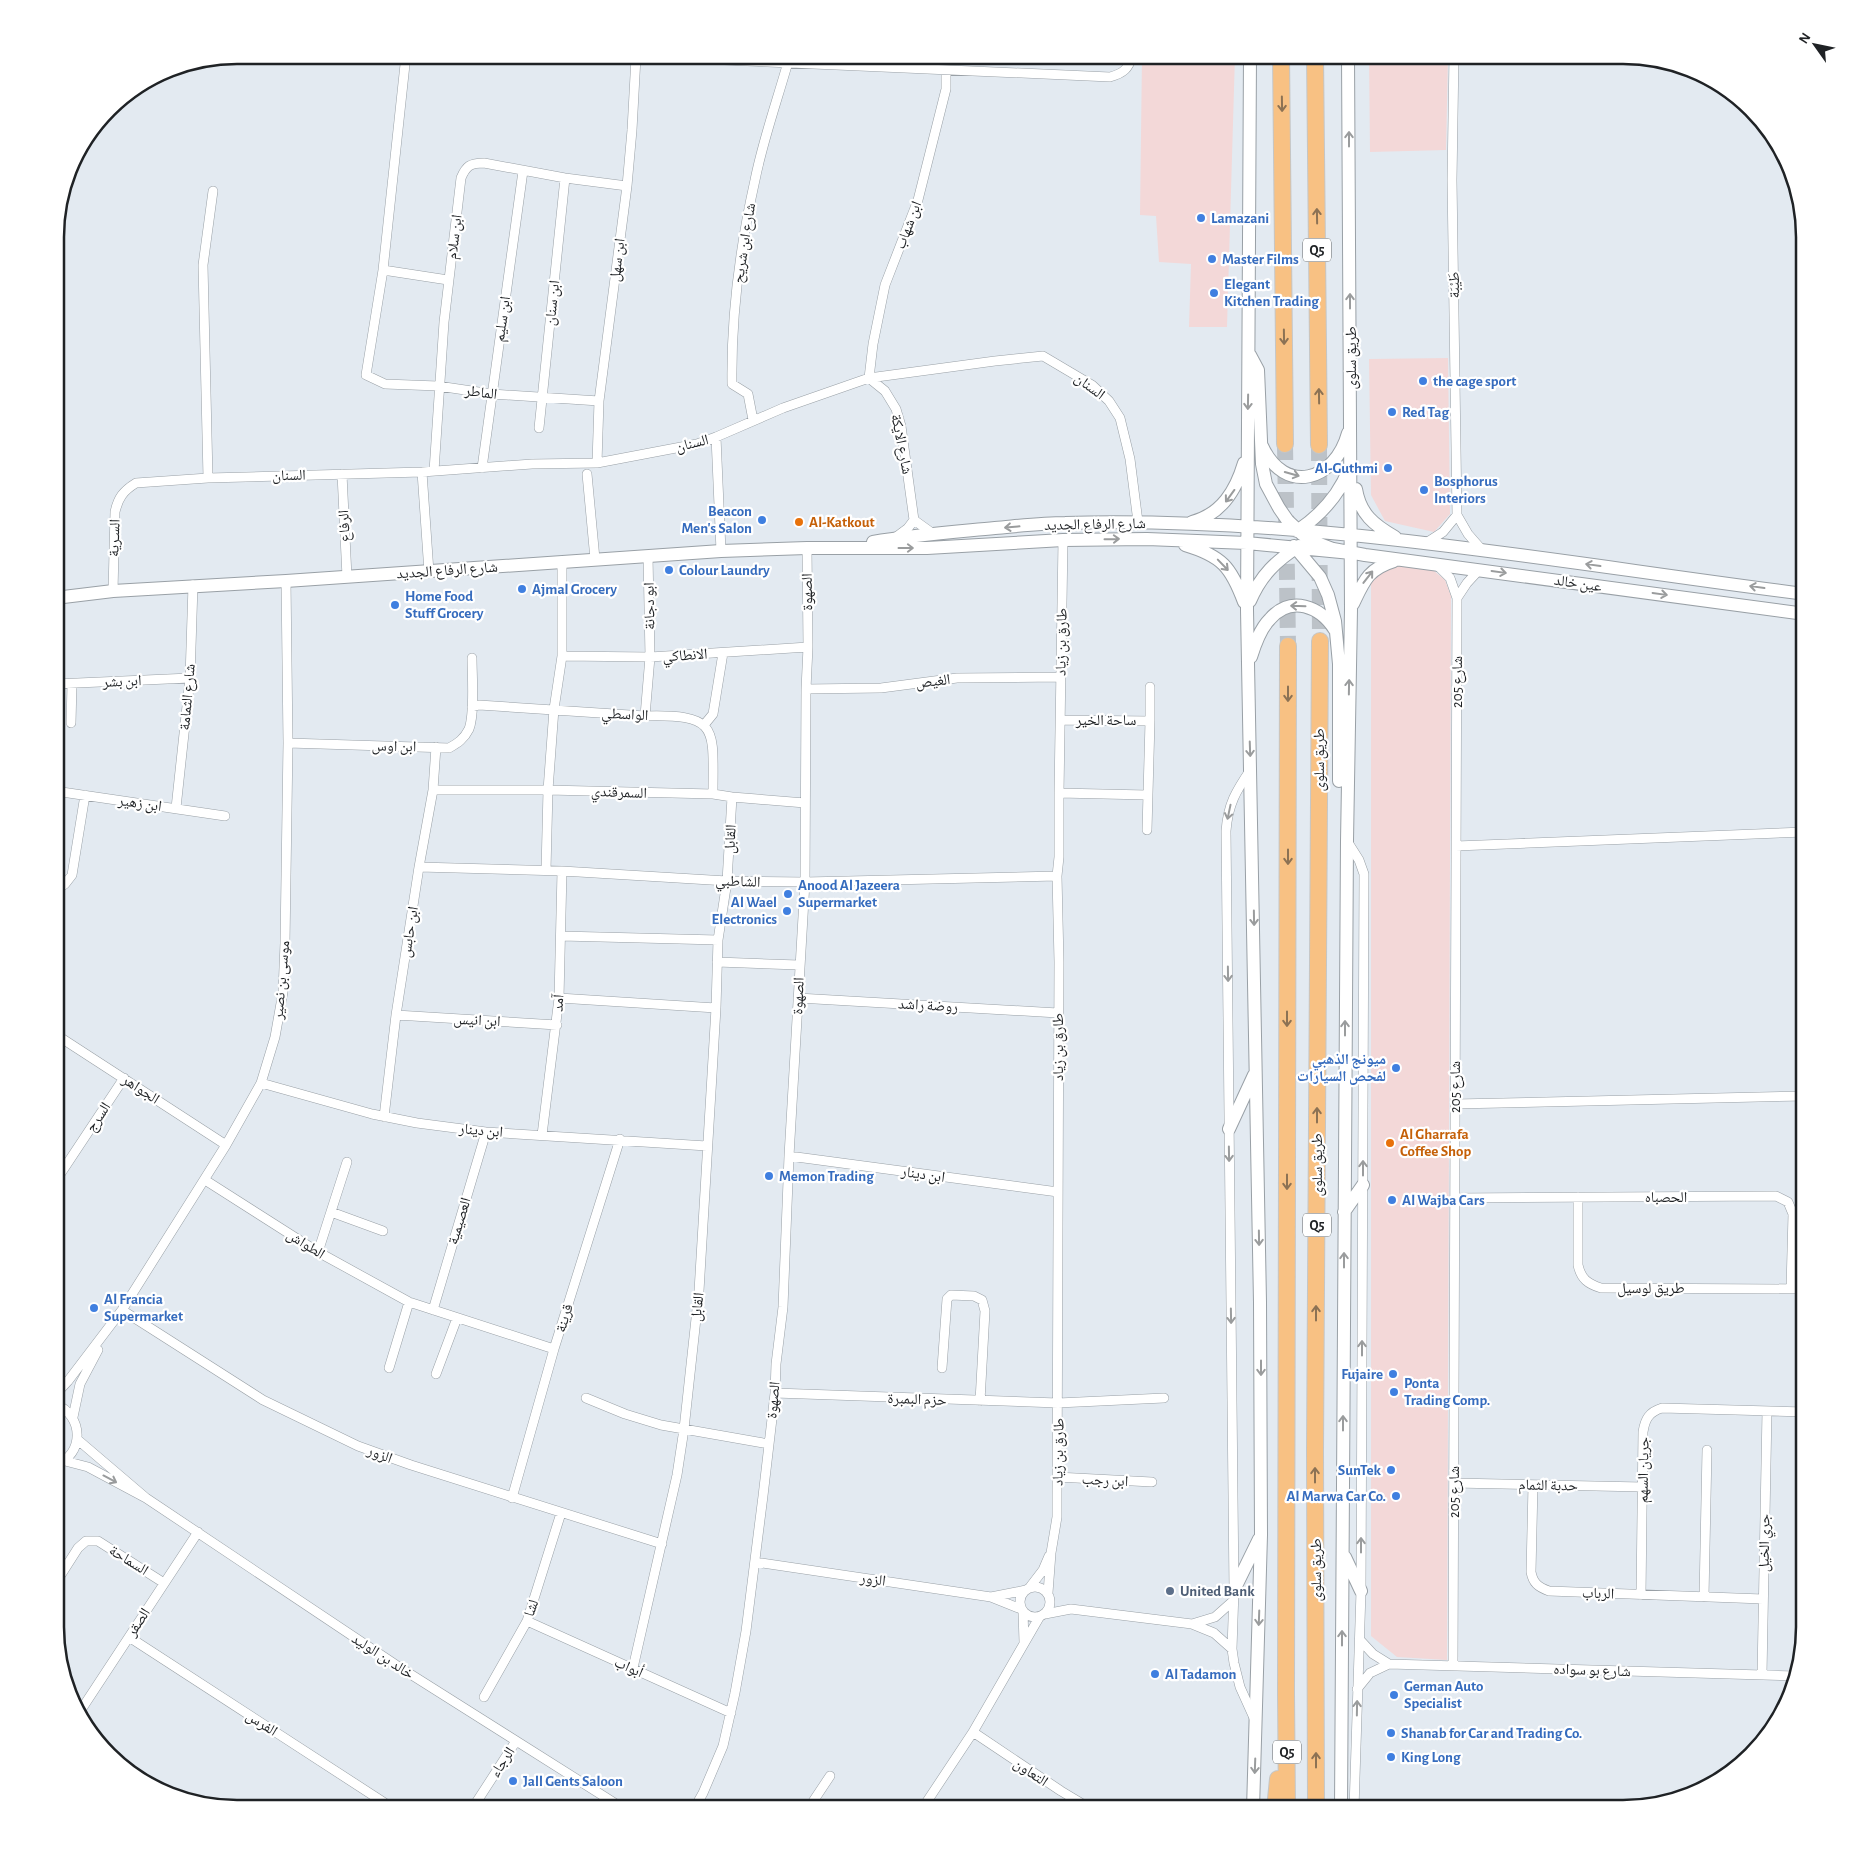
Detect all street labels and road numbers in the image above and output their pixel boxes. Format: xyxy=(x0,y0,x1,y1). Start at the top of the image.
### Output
street label: ابن شهاب xyxy=(893,199,926,252)
street label: شارع ابن شريح xyxy=(731,202,760,285)
street label: ابن سلام xyxy=(444,214,467,261)
street label: ابن سهل xyxy=(607,238,630,283)
road number: Q5 xyxy=(1303,238,1331,262)
street label: طَيْبَة xyxy=(1447,272,1463,298)
street label: ابن سنان xyxy=(543,280,564,327)
street label: ابن سليم xyxy=(492,295,515,343)
street label: طريق سلوى xyxy=(1344,326,1361,390)
street label: السنان xyxy=(1071,370,1108,404)
street label: الماطر xyxy=(463,383,498,403)
street label: شارع الايكة xyxy=(886,413,915,476)
street label: السنان xyxy=(674,432,711,457)
street label: السنان xyxy=(272,468,306,485)
street label: الرفاع xyxy=(336,510,355,542)
street label: شارع الرفاع الجديد xyxy=(1044,516,1146,535)
street label: السـرية xyxy=(106,519,124,557)
street label: شارع الرفاع الجديد xyxy=(396,559,498,584)
street label: الصهوة xyxy=(800,573,816,611)
street label: عين خالد xyxy=(1553,573,1603,596)
street label: ابو دجانة xyxy=(642,582,658,630)
street label: طارق بن زياد xyxy=(1053,608,1072,676)
street label: الانطاكي xyxy=(662,646,708,668)
street label: شارع 205 xyxy=(1450,656,1467,708)
street label: شارع الثمامة xyxy=(177,663,200,731)
street label: الغيص xyxy=(915,672,952,693)
street label: ابن بشر xyxy=(101,673,142,692)
street label: الواسطي xyxy=(601,706,649,727)
street label: ساحة الخير xyxy=(1075,713,1136,729)
street label: طريق سلوى xyxy=(1312,728,1329,792)
street label: ابن اوس xyxy=(371,739,416,756)
street label: السمرقندي xyxy=(591,784,647,805)
street label: ابن زهير xyxy=(116,793,163,816)
street label: القابل xyxy=(722,824,741,854)
street label: الشاطبي xyxy=(715,873,761,894)
street label: ابن حابس xyxy=(398,905,423,959)
street label: موسى بن نصير xyxy=(270,940,294,1021)
street label: الصهوة xyxy=(790,977,808,1015)
street label: آمد xyxy=(550,993,567,1012)
street label: روضة راشد xyxy=(897,996,959,1016)
street label: ابن انيس xyxy=(453,1012,501,1031)
street label: طارق بن زياد xyxy=(1051,1013,1068,1081)
street label: شارع 205 xyxy=(1448,1061,1465,1113)
street label: الجواهر xyxy=(118,1071,162,1108)
street label: السرج xyxy=(83,1100,115,1136)
street label: ابن دينار xyxy=(457,1121,504,1142)
street label: طريق سلوى xyxy=(1310,1133,1327,1197)
street label: ابن دينار xyxy=(899,1164,946,1187)
street label: الحصباه xyxy=(1645,1190,1687,1205)
street label: العصيمية xyxy=(445,1196,474,1247)
road number: Q5 xyxy=(1303,1214,1331,1236)
street label: الطواش xyxy=(283,1227,328,1264)
street label: طريق لوسيل xyxy=(1617,1281,1685,1298)
street label: القابل xyxy=(689,1292,708,1323)
street label: قرينة xyxy=(553,1302,577,1334)
street label: الصهوة xyxy=(764,1381,784,1419)
street label: حزم البمبرة xyxy=(887,1391,947,1410)
street label: طارق بن زياد xyxy=(1050,1418,1069,1486)
street label: جريان السهم xyxy=(1635,1436,1654,1503)
street label: الزور xyxy=(364,1443,394,1467)
street label: شارع 205 xyxy=(1447,1466,1464,1518)
street label: ابن رجب xyxy=(1081,1472,1129,1491)
street label: حدبة الثمام xyxy=(1518,1477,1578,1496)
street label: جري الخيل xyxy=(1756,1513,1776,1572)
street label: طريق سلوى xyxy=(1309,1538,1326,1602)
street label: السماحة xyxy=(107,1543,151,1578)
street label: الزور xyxy=(858,1570,887,1590)
street label: الرباب xyxy=(1582,1585,1614,1603)
street label: لشا xyxy=(522,1598,541,1619)
street label: الصقر xyxy=(123,1605,154,1640)
street label: خالد بن الوليد xyxy=(348,1631,417,1684)
street label: أبواب xyxy=(612,1653,646,1681)
street label: شارع بو سواده xyxy=(1553,1662,1631,1681)
street label: الفرس xyxy=(242,1708,280,1741)
road number: Q5 xyxy=(1273,1740,1301,1764)
street label: الرجاء xyxy=(487,1744,518,1781)
street label: التعاون xyxy=(1010,1756,1051,1791)

